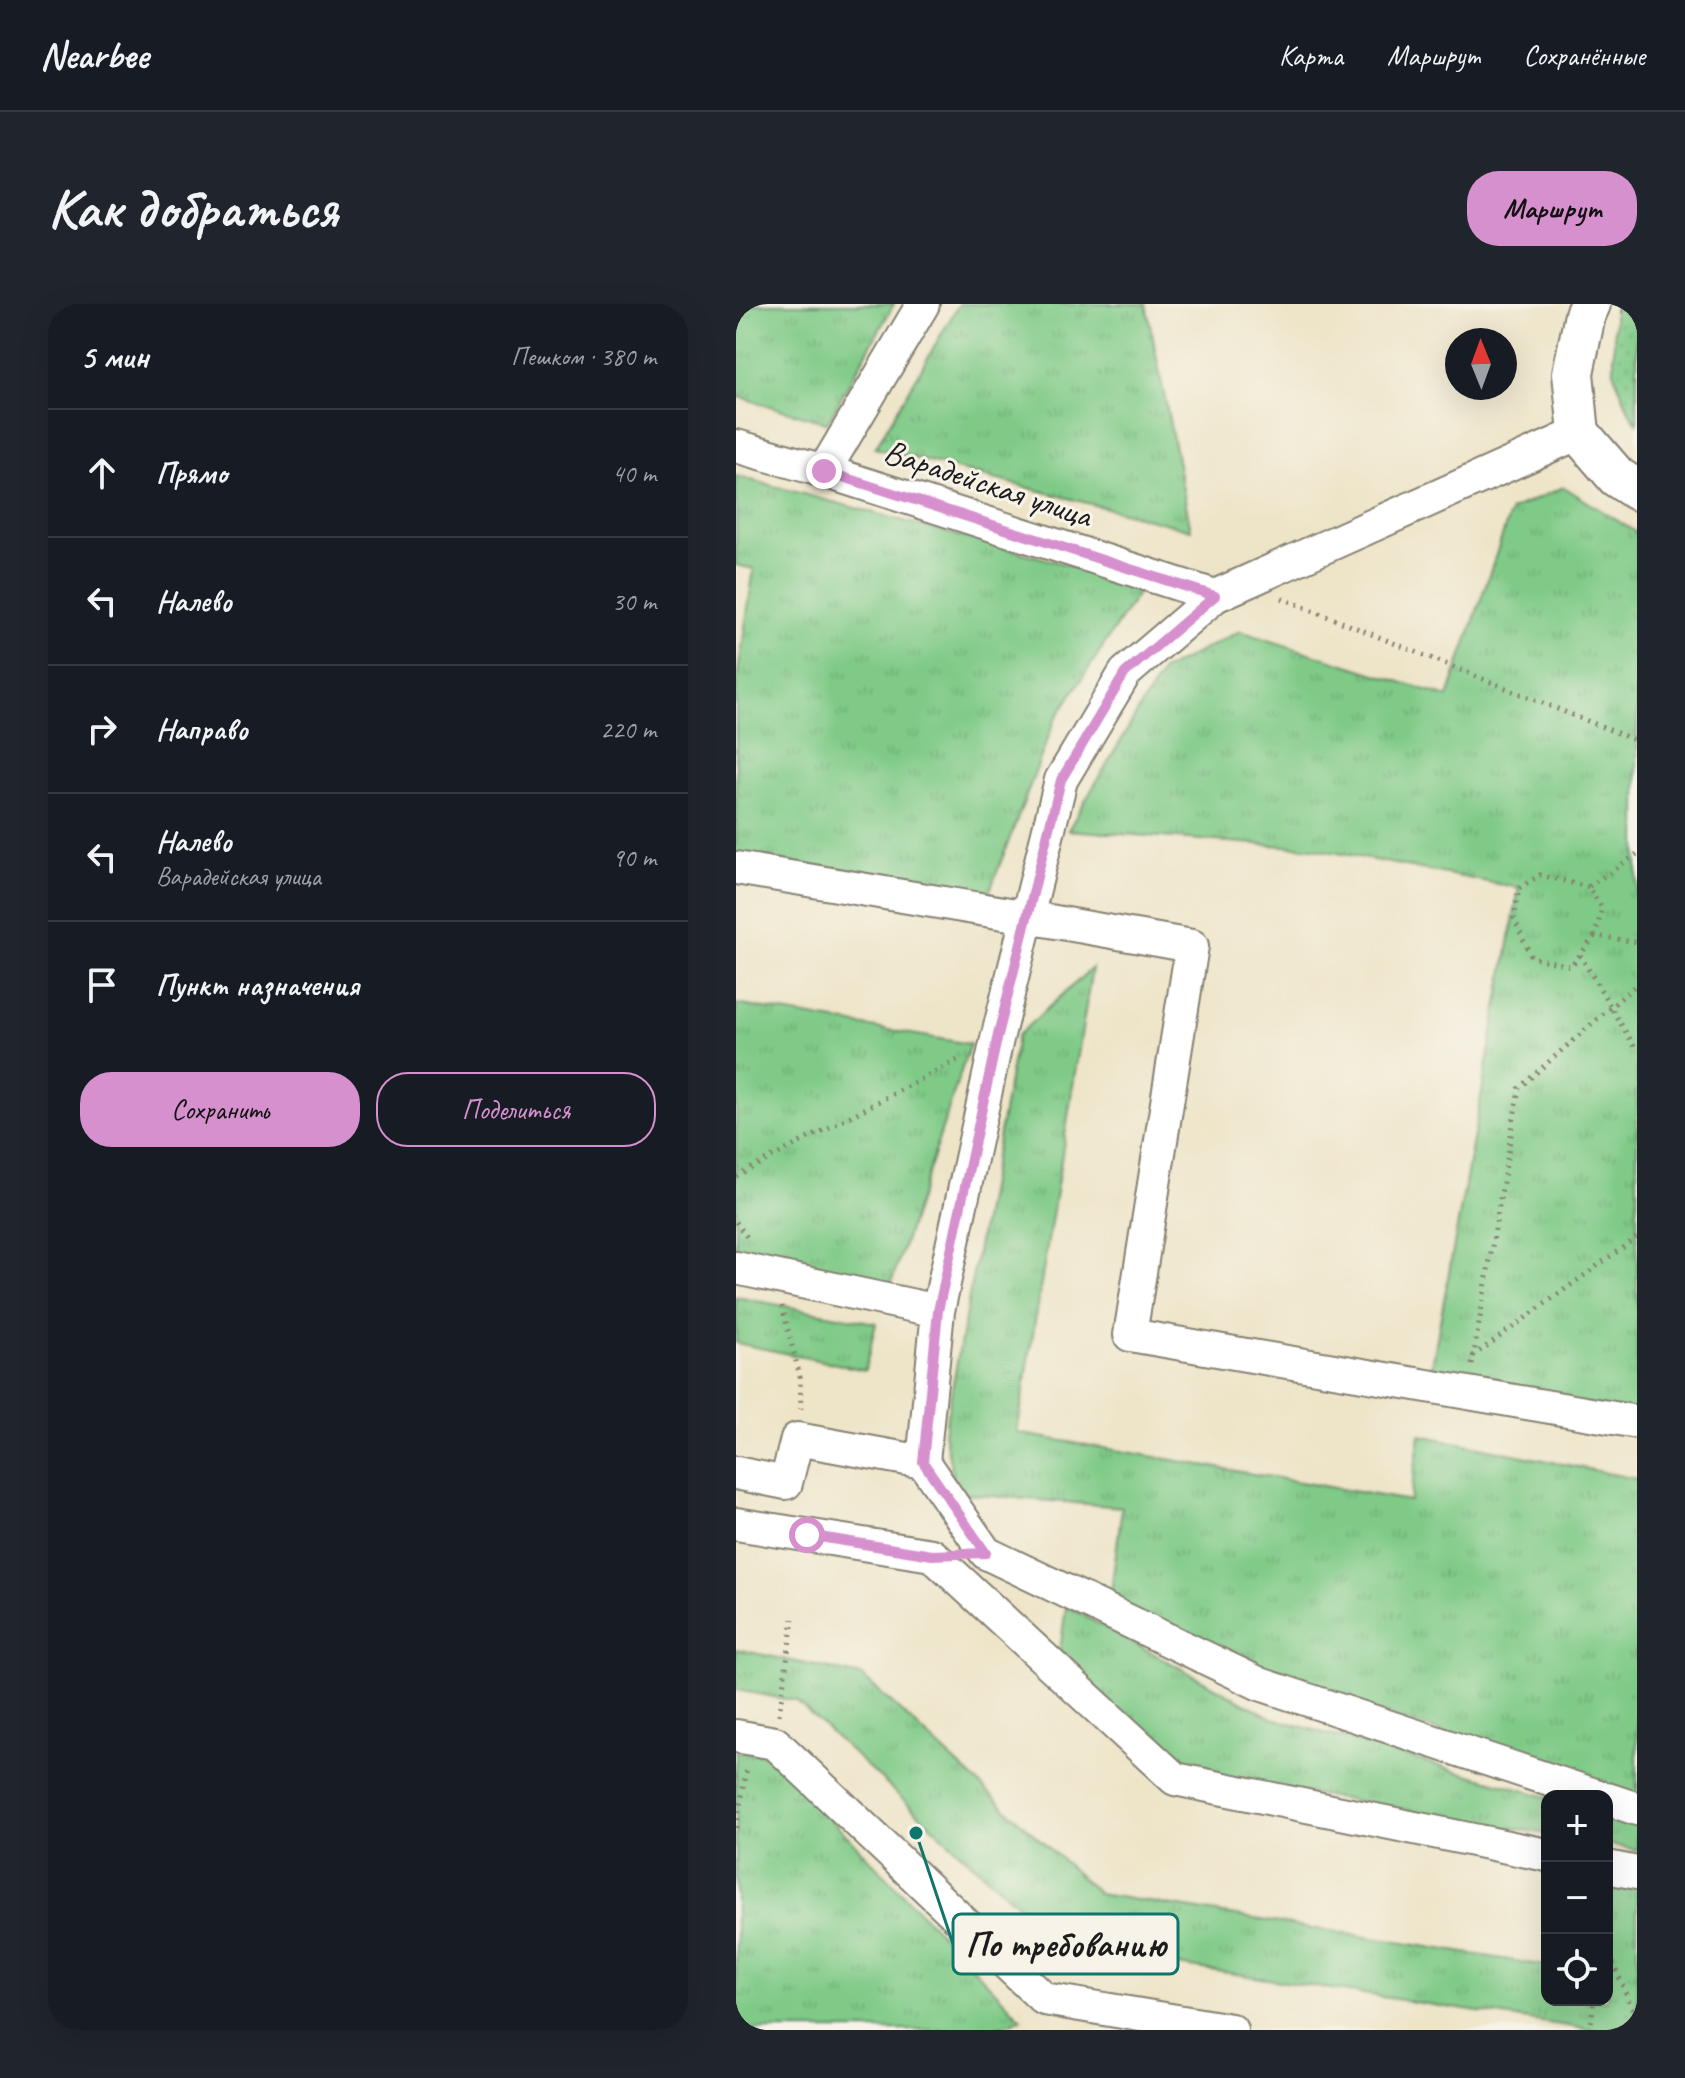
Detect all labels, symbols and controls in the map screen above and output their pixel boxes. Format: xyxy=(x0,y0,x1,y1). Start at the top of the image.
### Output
text: Nearbee xyxy=(40,32,148,79)
text: Карта xyxy=(1279,38,1343,73)
text: Маршрут xyxy=(1387,38,1479,73)
text: Сохранённые xyxy=(1523,38,1645,73)
button: Маршрут xyxy=(1467,171,1637,246)
text: Как добраться xyxy=(48,173,338,244)
north arrow xyxy=(1445,328,1517,400)
text: 5 мин xyxy=(80,335,149,378)
text: Пешком · 380 m xyxy=(511,340,656,373)
street label: Варадейская улица xyxy=(879,429,1100,538)
icon: ahead xyxy=(80,451,124,495)
route end xyxy=(806,453,842,489)
text: Прямо xyxy=(156,454,227,492)
text: 40 m xyxy=(612,457,656,490)
icon: left xyxy=(80,579,124,623)
text: Налево xyxy=(156,582,232,620)
text: 30 m xyxy=(612,585,656,618)
icon: right xyxy=(80,707,124,751)
text: Направо xyxy=(156,710,248,748)
text: 220 m xyxy=(600,713,656,746)
text: Налево xyxy=(156,822,232,860)
icon: left xyxy=(80,835,124,879)
text: 90 m xyxy=(612,841,656,874)
text: Варадейская улица xyxy=(156,860,321,893)
icon: arrive xyxy=(80,963,124,1007)
text: Пункт назначения xyxy=(156,966,359,1004)
button: Сохранить xyxy=(80,1072,360,1147)
button: Поделиться xyxy=(376,1072,656,1147)
route start xyxy=(789,1517,825,1553)
map controls xyxy=(1541,1790,1613,2006)
button: + xyxy=(1541,1790,1613,1862)
button: − xyxy=(1541,1862,1613,1934)
callout: По требованию xyxy=(953,1914,1178,1974)
text: По требованию xyxy=(965,1921,1168,1967)
button: locate xyxy=(1541,1934,1613,2006)

